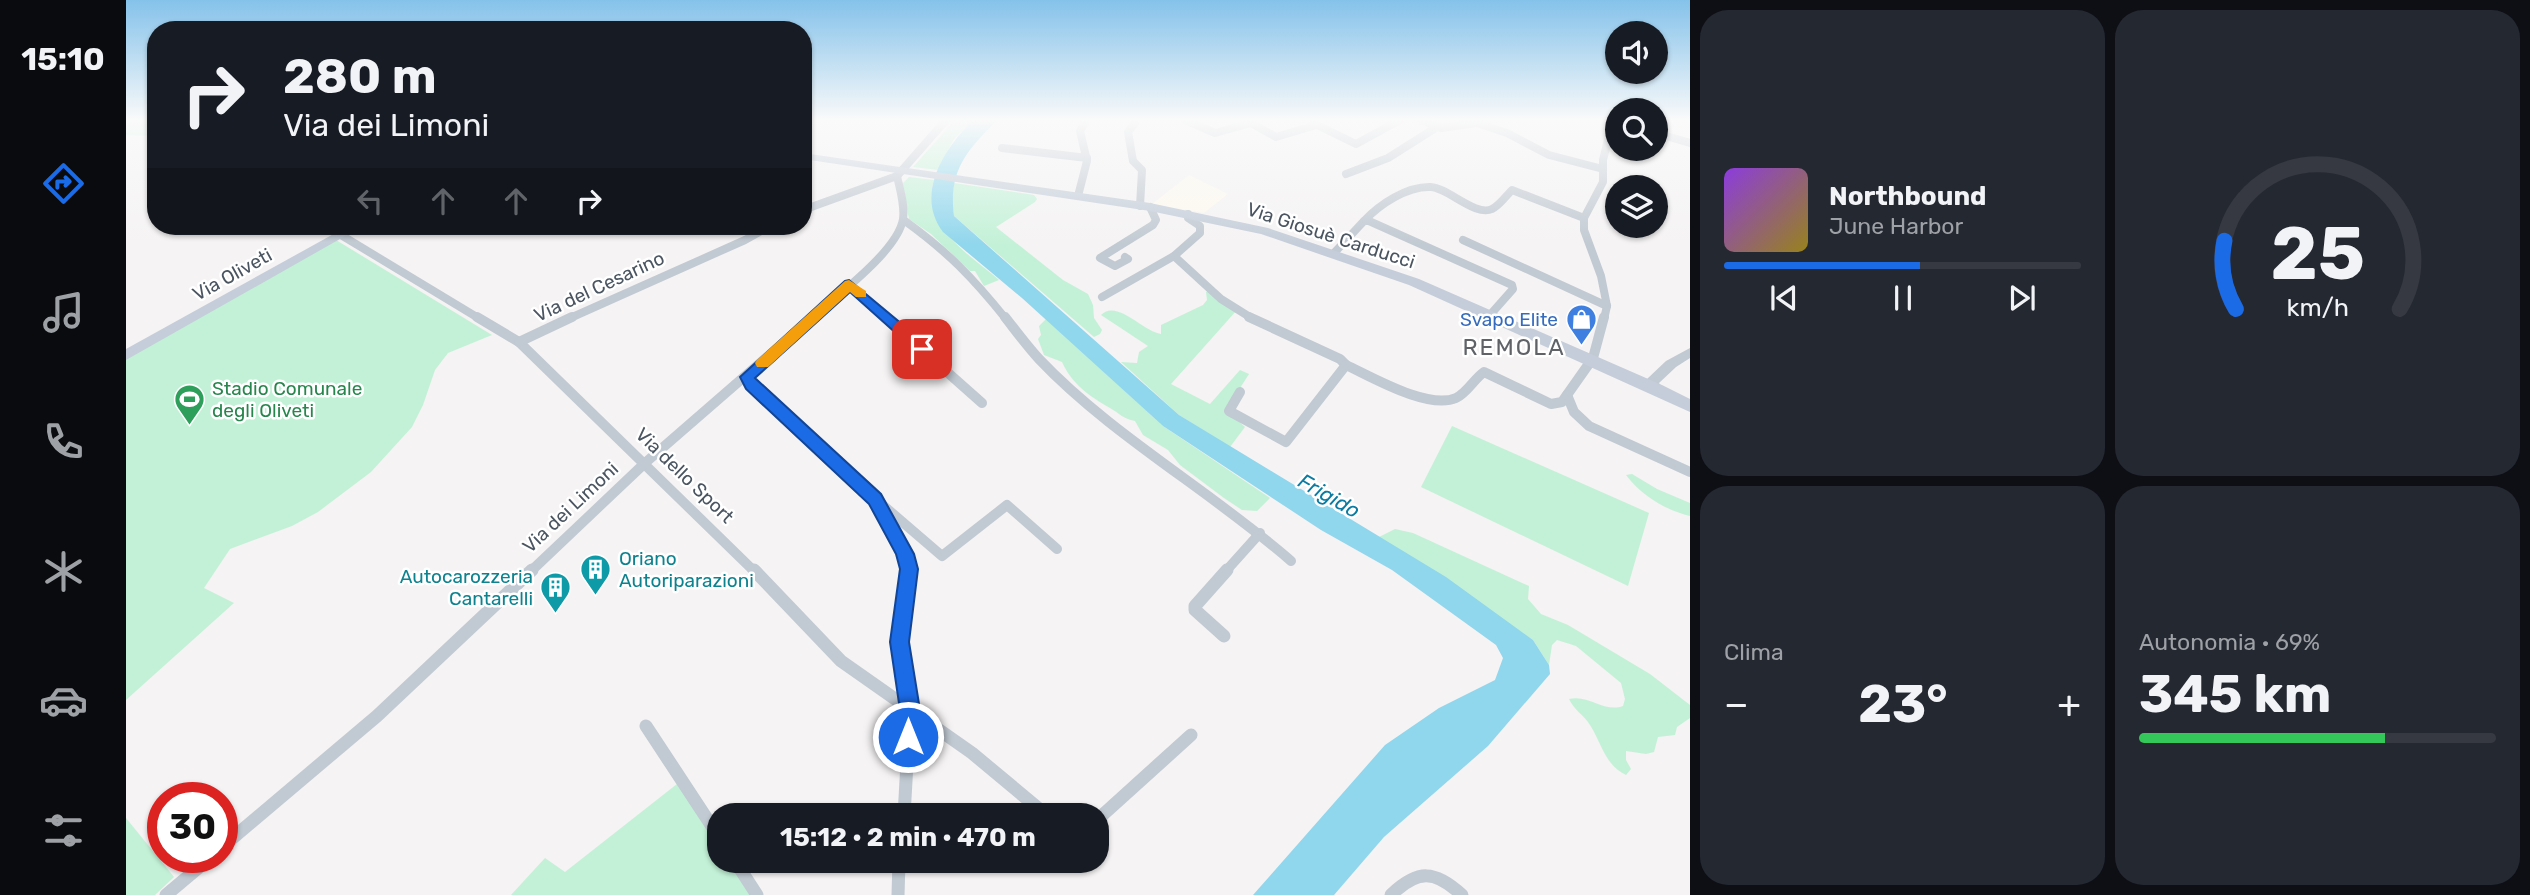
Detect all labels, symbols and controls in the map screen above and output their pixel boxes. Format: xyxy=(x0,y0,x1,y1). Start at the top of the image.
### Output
map controls xyxy=(1605,21,1668,238)
button: sound xyxy=(1605,21,1668,84)
text: 15:10 xyxy=(21,40,105,78)
text: 280 m xyxy=(283,47,437,105)
icon: right xyxy=(168,49,259,140)
button: search xyxy=(1605,98,1668,161)
text: Via dei Limoni xyxy=(283,106,489,144)
icon: directions xyxy=(39,159,88,208)
button: layers xyxy=(1605,175,1668,238)
text: Northbound xyxy=(1829,181,1987,212)
icon: left xyxy=(351,182,389,220)
icon: ahead xyxy=(424,182,462,220)
icon: ahead xyxy=(497,182,535,220)
icon: right xyxy=(570,182,608,220)
street label: Via Giosuè Carducci xyxy=(1244,197,1418,274)
text: 25 xyxy=(2270,211,2365,297)
text: June Harbor xyxy=(1829,212,1963,240)
street label: Via Oliveti xyxy=(189,243,276,306)
street label: Via del Cesarino xyxy=(530,246,668,327)
icon: previous xyxy=(1765,279,1803,317)
icon: pause xyxy=(1884,279,1922,317)
icon: next xyxy=(2003,279,2041,317)
icon: music xyxy=(39,288,88,337)
text: km/h xyxy=(2286,293,2349,322)
shop icon: Svapo Elite xyxy=(1564,302,1598,346)
place label: Svapo Elite xyxy=(1460,308,1558,331)
pin xyxy=(892,319,952,379)
icon: arrive xyxy=(903,330,941,368)
district label: REMOLA xyxy=(1462,333,1566,361)
place label: Stadio Comunale degli Oliveti xyxy=(212,377,362,422)
sports icon: Stadio Comunale degli Oliveti xyxy=(172,382,206,426)
icon: phone xyxy=(39,417,88,466)
street label: Via dello Sport xyxy=(631,423,739,528)
street label: Via dei Limoni xyxy=(518,457,623,558)
water label: Frigido xyxy=(1294,468,1365,523)
icon: climate xyxy=(39,547,88,596)
place label: Oriano Autoriparazioni xyxy=(619,547,754,592)
building icon: Oriano Autoriparazioni xyxy=(579,552,613,596)
place label: Autocarozzeria Cantarelli xyxy=(400,565,533,610)
building icon: Autocarozzeria Cantarelli xyxy=(539,570,573,614)
text: Autonomia · 69% xyxy=(2139,628,2320,656)
text: Clima xyxy=(1724,638,1784,666)
text: 345 km xyxy=(2139,663,2332,725)
text: 23° xyxy=(1858,673,1948,735)
icon: car xyxy=(39,676,88,725)
text: − xyxy=(1724,681,1749,727)
text: + xyxy=(2057,681,2081,727)
position arrow xyxy=(871,700,945,774)
speed limit sign: 30 xyxy=(147,782,238,873)
icon: filters xyxy=(39,806,88,855)
text: 15:12 · 2 min · 470 m xyxy=(780,822,1036,853)

